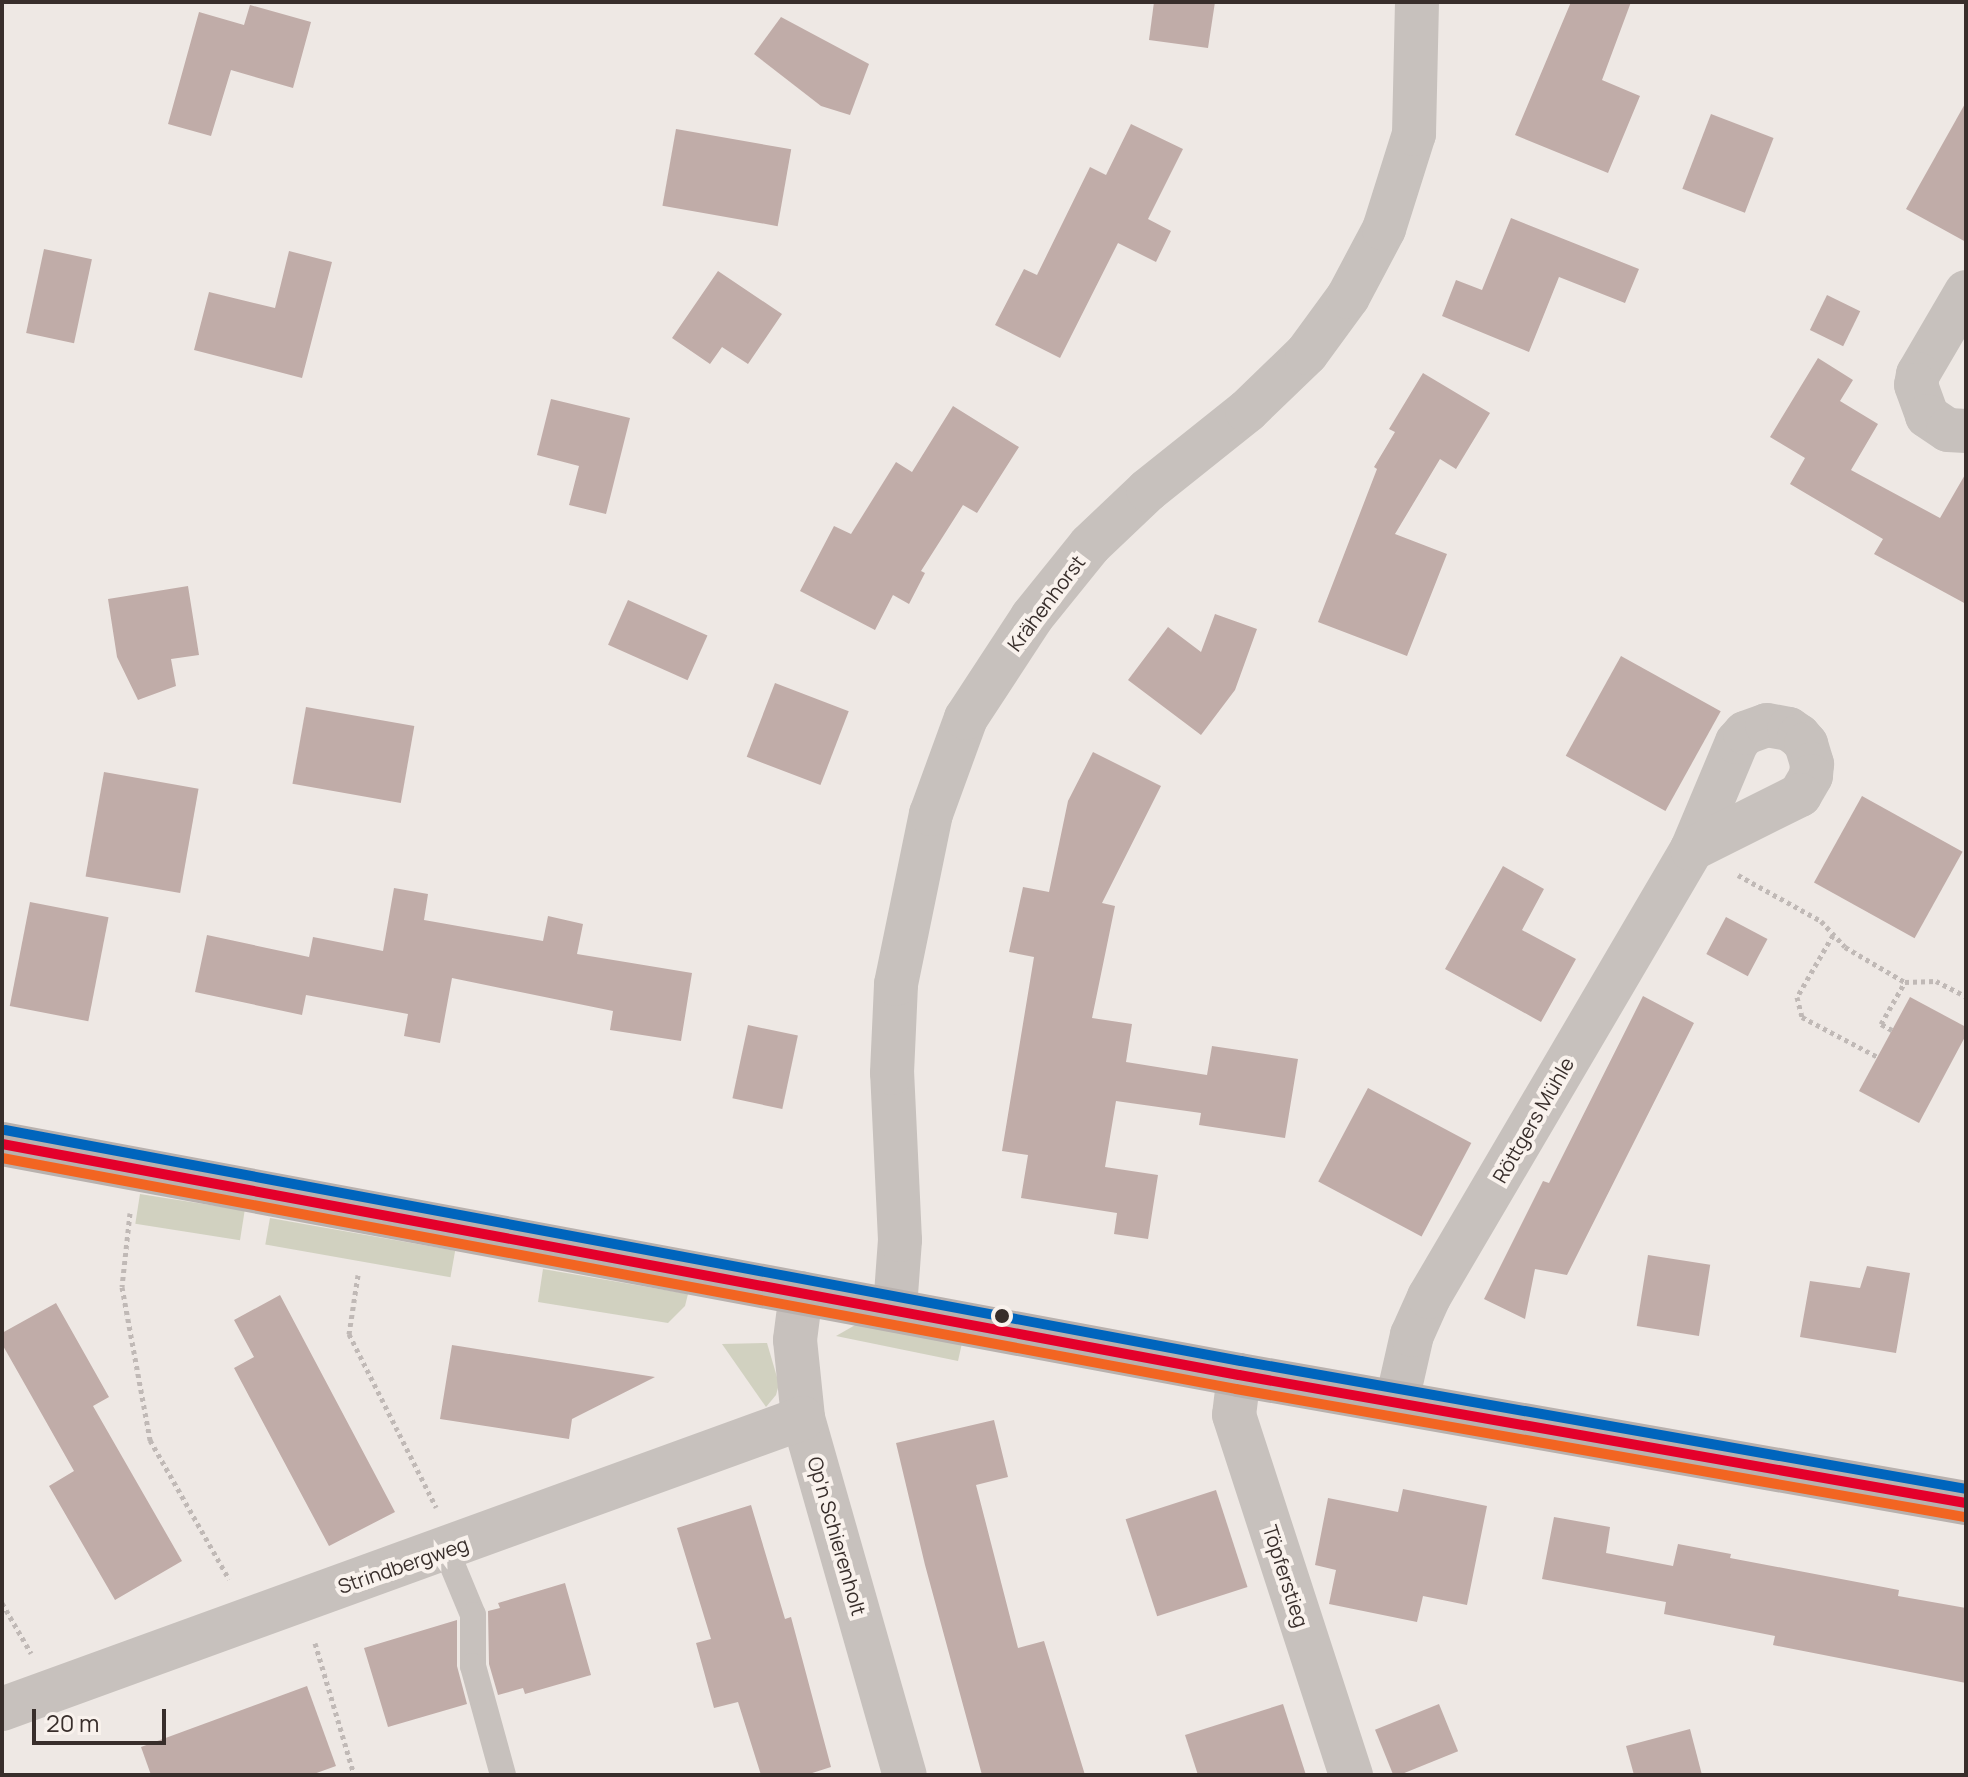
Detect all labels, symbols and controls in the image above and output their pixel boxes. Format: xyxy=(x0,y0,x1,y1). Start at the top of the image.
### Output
street label: Krähenhorst xyxy=(1002,550,1090,656)
street label: Röttgers Mühle xyxy=(1487,1053,1579,1187)
unlabelled marker xyxy=(994,1308,1010,1324)
street label: Op'n Schierenholt xyxy=(803,1454,871,1618)
street label: Töpferstieg xyxy=(1258,1522,1314,1630)
street label: Strindbergweg xyxy=(335,1531,471,1599)
scale bar xyxy=(36,1693,170,1743)
text: 20 m xyxy=(46,1706,99,1739)

